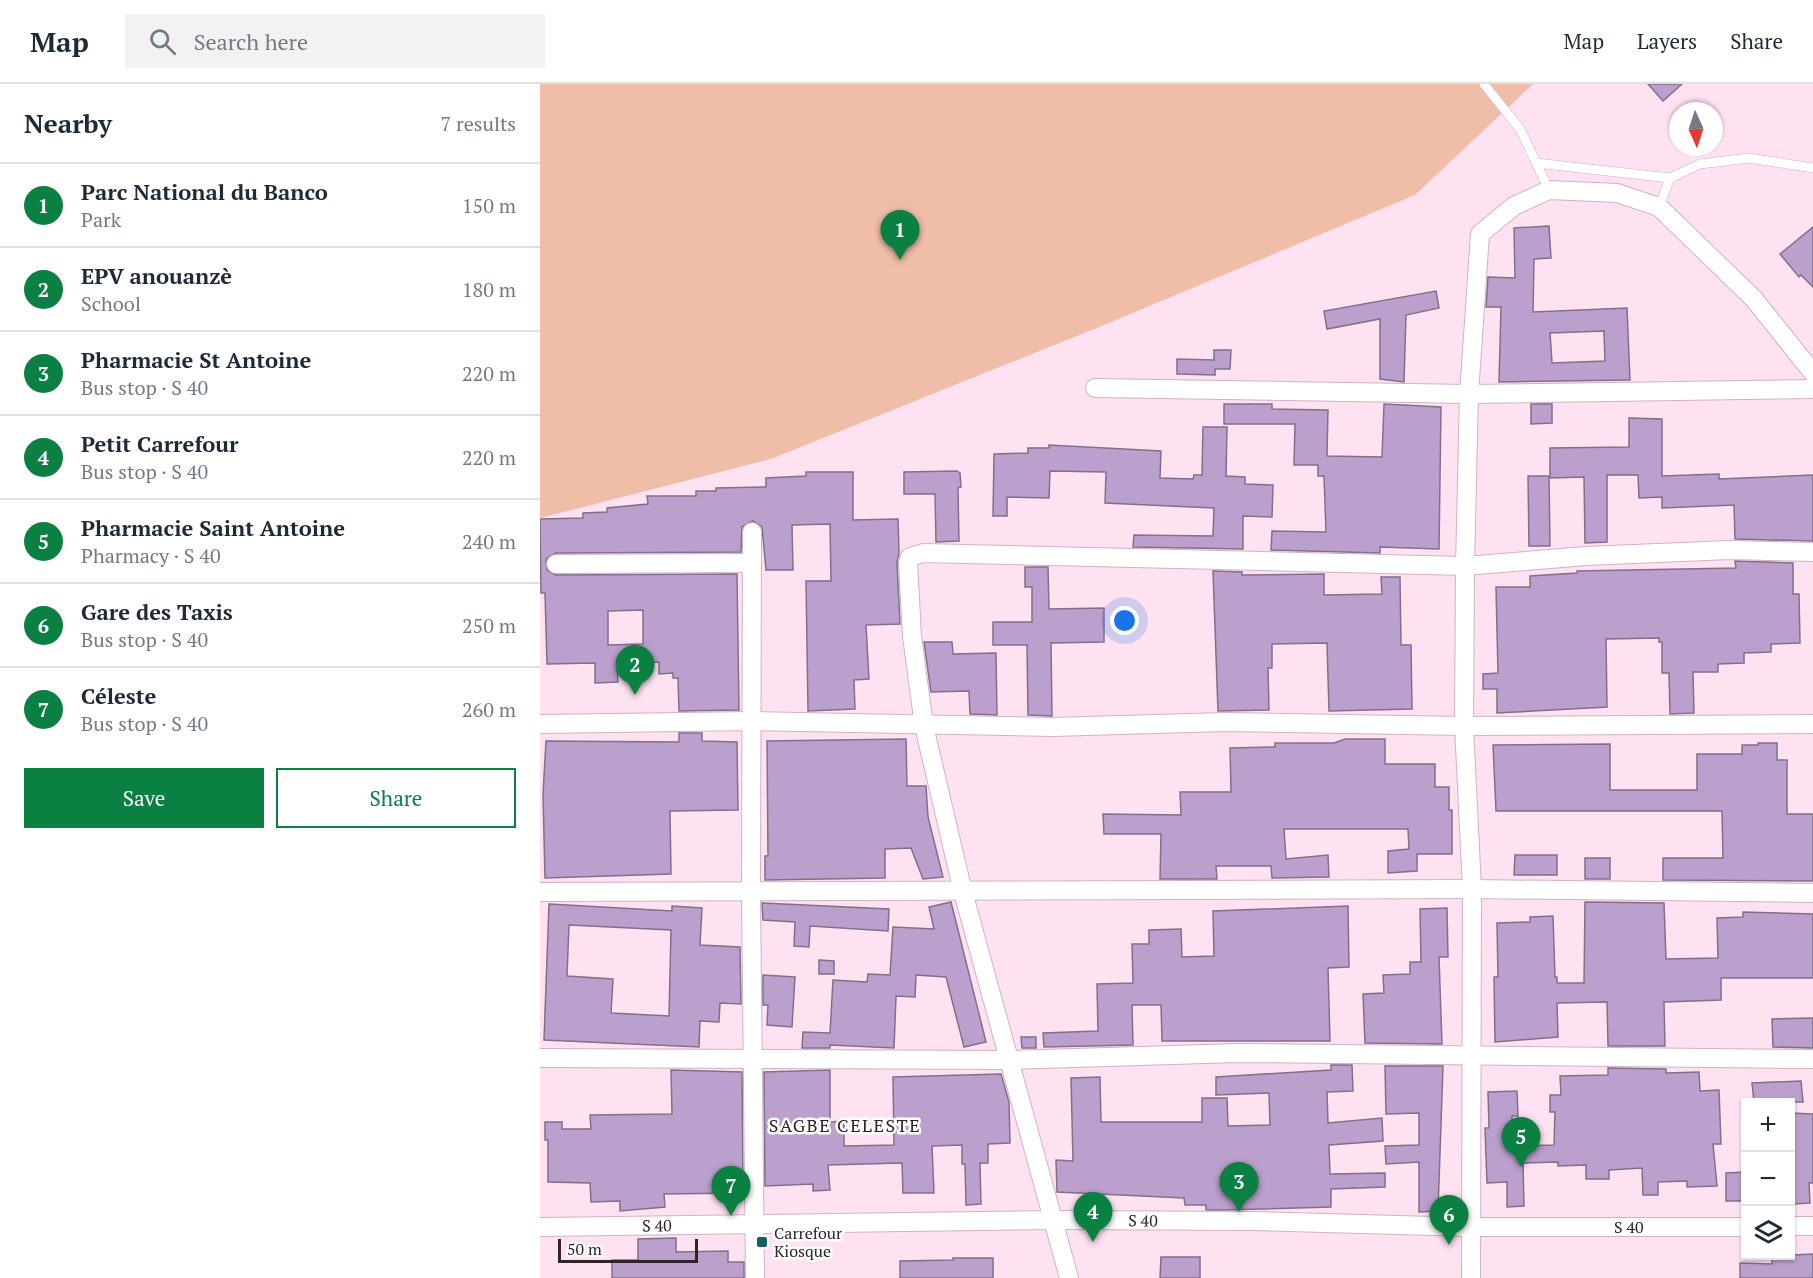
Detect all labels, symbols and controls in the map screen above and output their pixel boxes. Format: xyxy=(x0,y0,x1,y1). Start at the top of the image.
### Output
search box xyxy=(125,14,545,68)
text: Map xyxy=(30,23,89,60)
icon: search xyxy=(146,25,179,58)
text: Search here xyxy=(194,27,308,56)
text: Map xyxy=(1563,27,1604,55)
text: Layers xyxy=(1637,27,1697,55)
text: Share xyxy=(1730,27,1783,55)
north arrow xyxy=(1669,102,1723,156)
text: Nearby xyxy=(24,106,112,140)
text: 7 results xyxy=(441,110,516,137)
text: Parc National du Banco xyxy=(81,177,328,206)
text: 1 xyxy=(38,192,49,219)
text: 150 m xyxy=(462,192,516,219)
text: Park xyxy=(81,206,121,233)
pin: 1 xyxy=(880,210,920,260)
text: EPV anouanzè xyxy=(81,261,232,290)
text: 2 xyxy=(38,276,49,303)
text: 180 m xyxy=(462,276,516,303)
text: School xyxy=(81,290,141,317)
text: Pharmacie St Antoine xyxy=(81,345,311,374)
text: 3 xyxy=(38,360,49,387)
text: 220 m xyxy=(462,360,516,387)
text: Bus stop · S 40 xyxy=(81,374,208,401)
text: Petit Carrefour xyxy=(81,429,239,458)
text: 4 xyxy=(38,444,49,471)
text: 220 m xyxy=(462,444,516,471)
text: Bus stop · S 40 xyxy=(81,458,208,485)
text: Pharmacie Saint Antoine xyxy=(81,513,345,542)
text: 5 xyxy=(38,528,49,555)
text: 240 m xyxy=(462,528,516,555)
text: Pharmacy · S 40 xyxy=(81,542,221,569)
text: Gare des Taxis xyxy=(81,597,233,626)
your location xyxy=(1110,606,1139,635)
text: 6 xyxy=(38,612,49,639)
text: 250 m xyxy=(462,612,516,639)
text: Bus stop · S 40 xyxy=(81,626,208,653)
pin: 2 xyxy=(616,646,655,695)
text: Céleste xyxy=(81,681,156,710)
text: 7 xyxy=(38,696,49,723)
text: 260 m xyxy=(462,696,516,723)
text: Bus stop · S 40 xyxy=(81,710,208,737)
button: Save xyxy=(24,768,264,828)
button: Share xyxy=(276,768,516,828)
map controls xyxy=(1741,1098,1795,1260)
button: + xyxy=(1741,1098,1795,1152)
district label: SAGBE CELESTE xyxy=(769,1113,921,1137)
pin: 5 xyxy=(1502,1118,1540,1167)
button: − xyxy=(1741,1152,1795,1206)
pin: 3 xyxy=(1220,1162,1258,1212)
pin: 7 xyxy=(712,1166,750,1216)
pin: 4 xyxy=(1074,1192,1112,1242)
pin: 6 xyxy=(1430,1196,1468,1245)
button: layers xyxy=(1741,1206,1795,1260)
street label: S 40 xyxy=(1128,1209,1158,1232)
street label: S 40 xyxy=(642,1214,672,1237)
street label: S 40 xyxy=(1614,1216,1644,1238)
place label: Carrefour Kiosque xyxy=(774,1222,843,1262)
marker: Carrefour Kiosque xyxy=(755,1235,769,1249)
scale bar xyxy=(558,1236,698,1264)
text: 50 m xyxy=(567,1238,602,1260)

